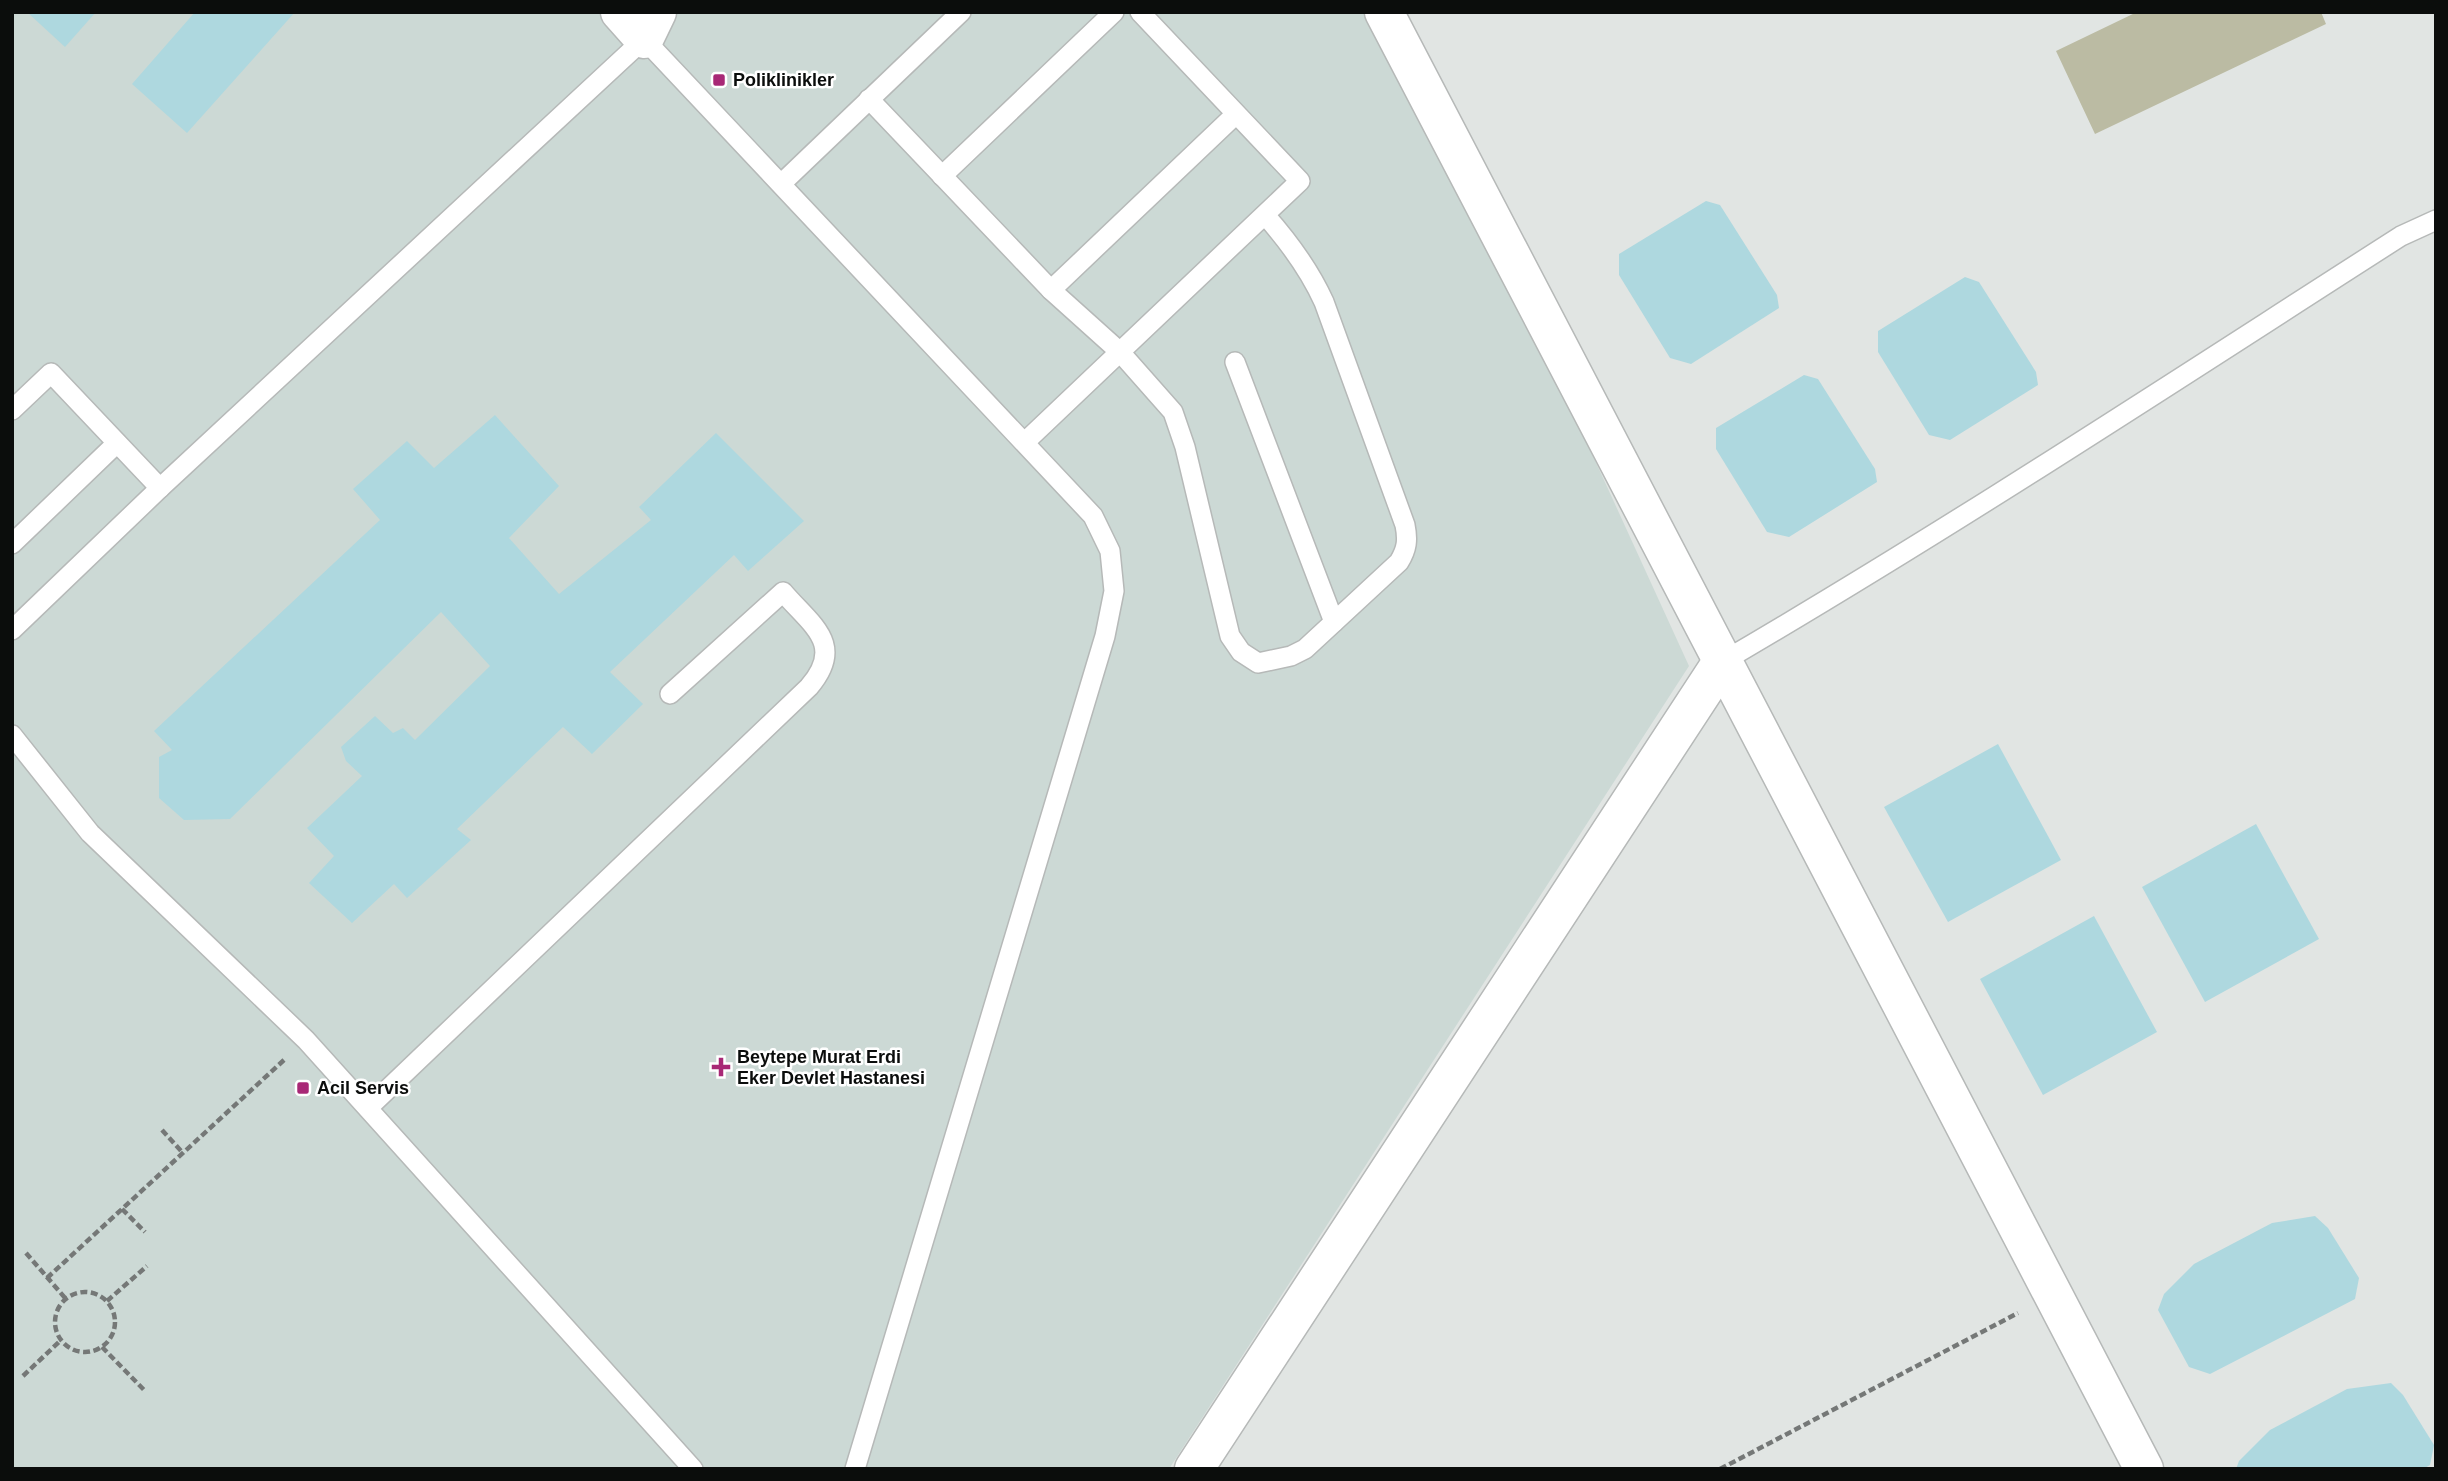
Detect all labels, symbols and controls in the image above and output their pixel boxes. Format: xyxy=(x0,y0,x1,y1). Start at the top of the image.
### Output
place label: Poliklinikler xyxy=(733,70,834,90)
marker: Poliklinikler xyxy=(711,72,727,88)
place label: Beytepe Murat Erdi Eker Devlet Hastanesi xyxy=(737,1047,925,1088)
marker: Beytepe Murat Erdi Eker Devlet Hastanesi xyxy=(711,1057,731,1077)
place label: Acil Servis xyxy=(317,1078,409,1098)
marker: Acil Servis xyxy=(295,1080,311,1096)

